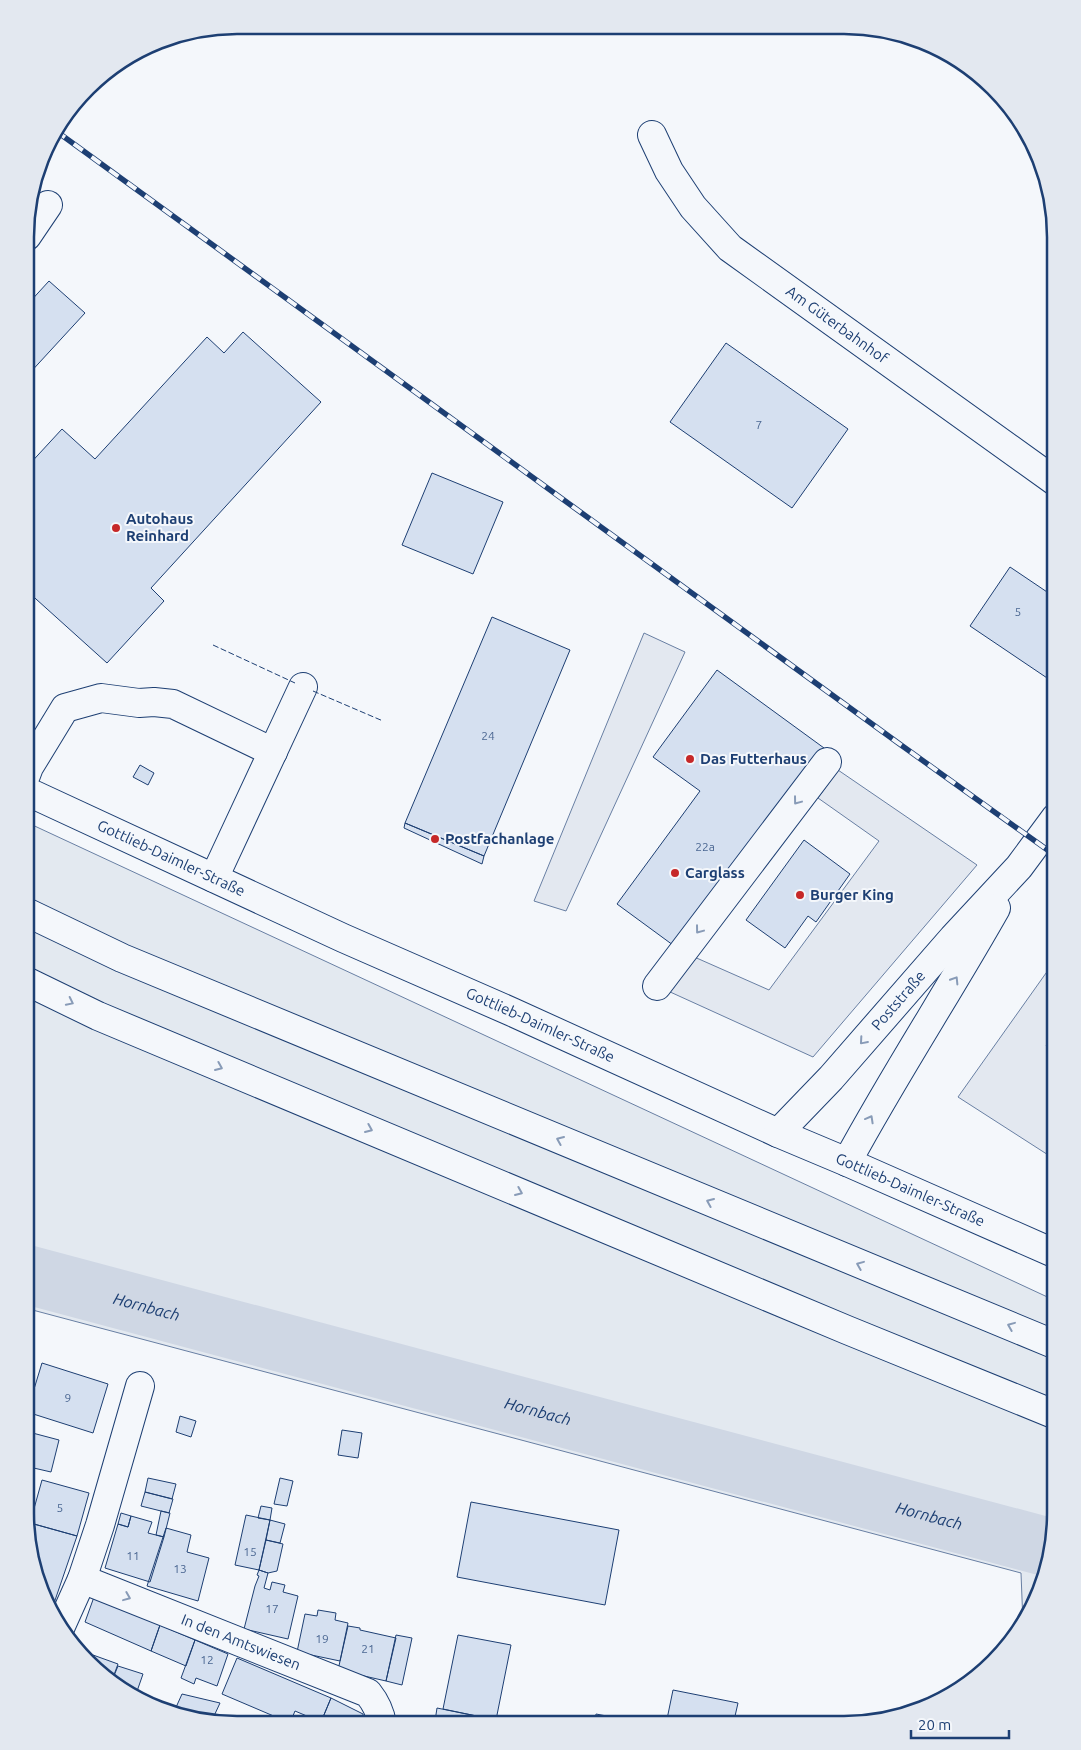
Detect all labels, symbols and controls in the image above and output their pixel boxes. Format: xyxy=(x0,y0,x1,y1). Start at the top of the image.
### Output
street label: Am Güterbahnhof xyxy=(783,282,892,367)
house number: 7 xyxy=(756,418,762,431)
place label: Autohaus Reinhard xyxy=(126,510,193,544)
marker: Autohaus Reinhard xyxy=(110,522,122,534)
house number: 5 xyxy=(1015,605,1021,618)
house number: 24 xyxy=(481,729,495,742)
place label: Das Futterhaus xyxy=(700,750,807,767)
marker: Das Futterhaus xyxy=(684,753,696,765)
one-way arrow xyxy=(795,795,803,804)
street label: Gottlieb-Daimler-Straße xyxy=(95,816,248,899)
place label: Postfachanlage xyxy=(445,830,555,847)
marker: Postfachanlage xyxy=(429,833,441,845)
house number: 22a xyxy=(695,840,715,853)
place label: Carglass xyxy=(685,864,745,881)
marker: Carglass xyxy=(669,867,681,879)
place label: Burger King xyxy=(810,886,894,903)
marker: Burger King xyxy=(794,889,806,901)
one-way arrow xyxy=(697,924,705,933)
street label: Poststraße xyxy=(868,967,928,1033)
one-way arrow xyxy=(948,976,958,985)
street label: Gottlieb-Daimler-Straße xyxy=(464,984,617,1065)
one-way arrow xyxy=(65,996,74,1007)
one-way arrow xyxy=(860,1036,869,1045)
one-way arrow xyxy=(214,1060,223,1071)
one-way arrow xyxy=(864,1115,874,1124)
one-way arrow xyxy=(364,1123,373,1134)
one-way arrow xyxy=(556,1136,565,1146)
street label: Gottlieb-Daimler-Straße xyxy=(833,1149,987,1230)
one-way arrow xyxy=(514,1186,523,1197)
one-way arrow xyxy=(706,1198,715,1209)
one-way arrow xyxy=(856,1260,865,1271)
water label: Hornbach xyxy=(111,1289,182,1324)
one-way arrow xyxy=(1007,1322,1015,1332)
house number: 9 xyxy=(65,1391,71,1404)
water label: Hornbach xyxy=(503,1394,573,1429)
water label: Hornbach xyxy=(894,1498,965,1533)
house number: 5 xyxy=(57,1501,63,1514)
house number: 15 xyxy=(243,1545,257,1558)
house number: 11 xyxy=(126,1549,140,1562)
house number: 13 xyxy=(173,1562,187,1575)
one-way arrow xyxy=(122,1591,131,1602)
house number: 17 xyxy=(265,1602,279,1615)
street label: In den Amtswiesen xyxy=(179,1610,303,1673)
house number: 19 xyxy=(315,1632,329,1645)
house number: 21 xyxy=(361,1642,375,1655)
house number: 12 xyxy=(200,1653,214,1666)
scale bar xyxy=(911,1708,1008,1740)
text: 20 m xyxy=(918,1716,951,1733)

